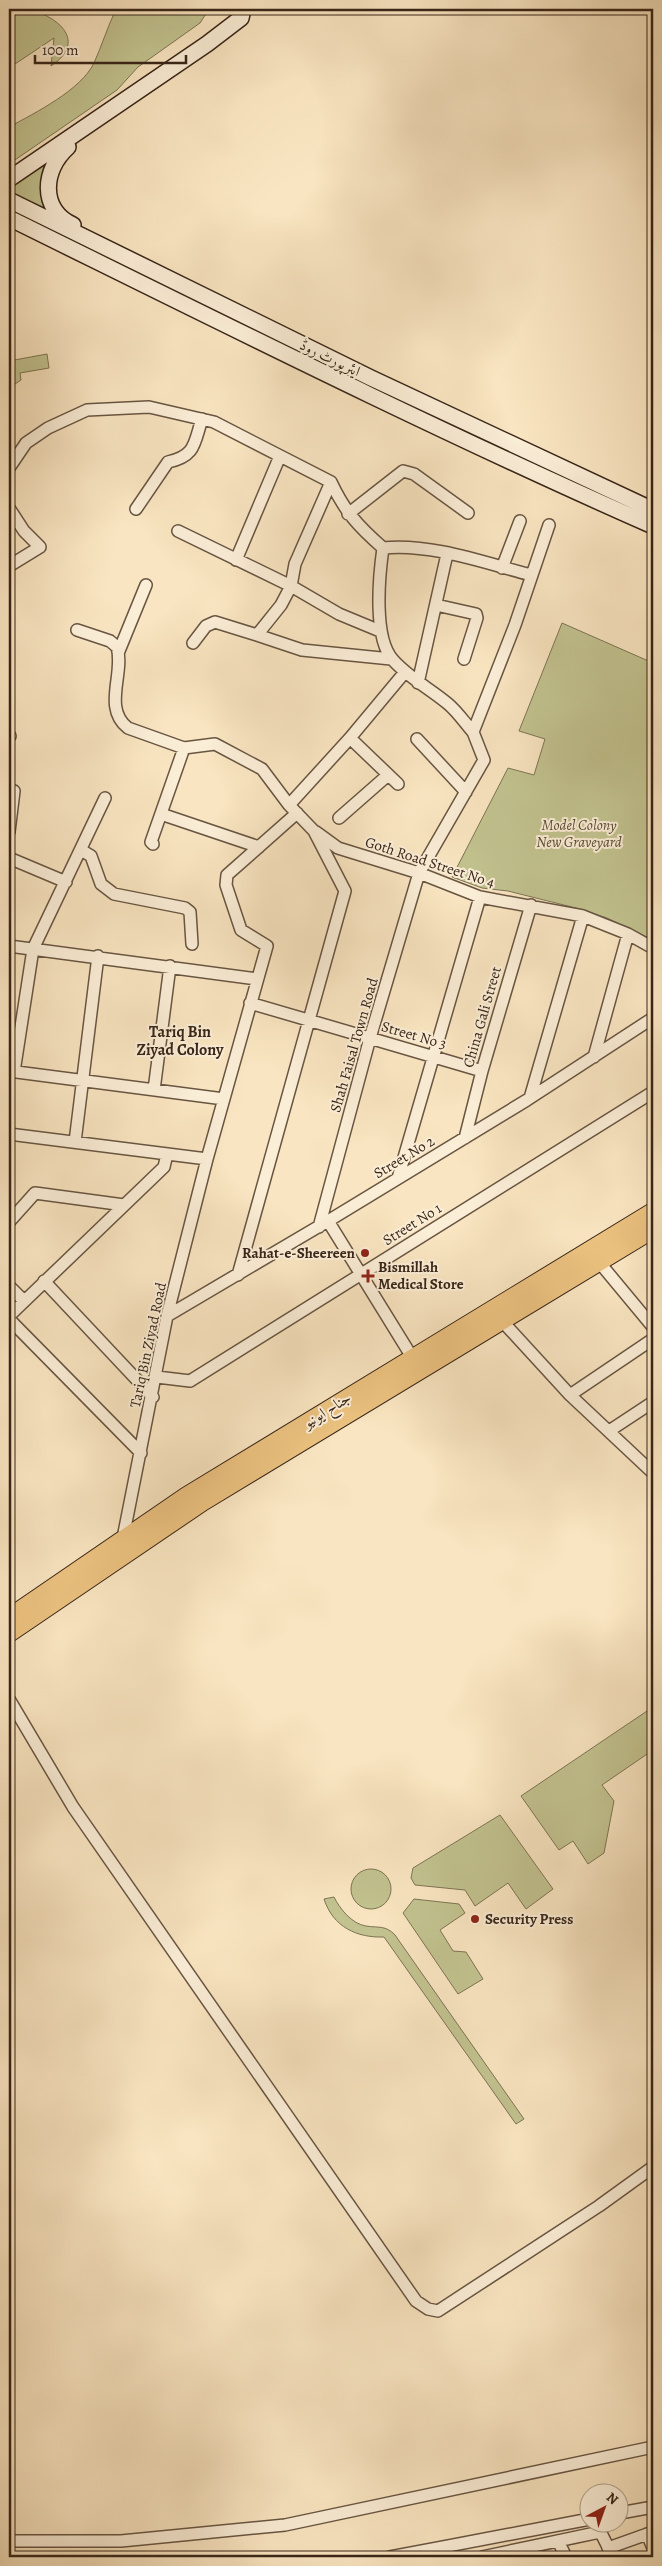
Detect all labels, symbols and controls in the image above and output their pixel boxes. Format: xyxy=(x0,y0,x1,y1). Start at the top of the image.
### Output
scale bar xyxy=(35,32,186,64)
text: 100 m xyxy=(42,40,79,60)
street label: ایئرپورٹ روڈ xyxy=(296,335,364,382)
park label: Model Colony New Graveyard xyxy=(536,815,622,852)
street label: Goth Road Street No 4 xyxy=(363,832,497,892)
street label: China Gali Street xyxy=(458,964,506,1070)
street label: Shah Faisal Town Road xyxy=(325,974,383,1115)
street label: Street No 3 xyxy=(379,1016,449,1054)
district label: Tariq Bin Ziyad Colony xyxy=(137,1021,224,1061)
street label: Street No 2 xyxy=(370,1131,438,1183)
street label: Street No 1 xyxy=(379,1198,445,1250)
place label: Rahat-e-Sheereen xyxy=(242,1243,356,1263)
marker: Rahat-e-Sheereen xyxy=(359,1247,371,1259)
place label: Bismillah Medical Store xyxy=(378,1257,464,1294)
marker: Bismillah Medical Store xyxy=(362,1270,374,1282)
street label: Tariq Bin Ziyad Road xyxy=(125,1280,171,1410)
street label: جناح ایونیو xyxy=(298,1388,356,1436)
place label: Security Press xyxy=(485,1909,573,1929)
marker: Security Press xyxy=(469,1913,481,1925)
north arrow xyxy=(580,2484,630,2534)
text: N xyxy=(602,2488,622,2509)

